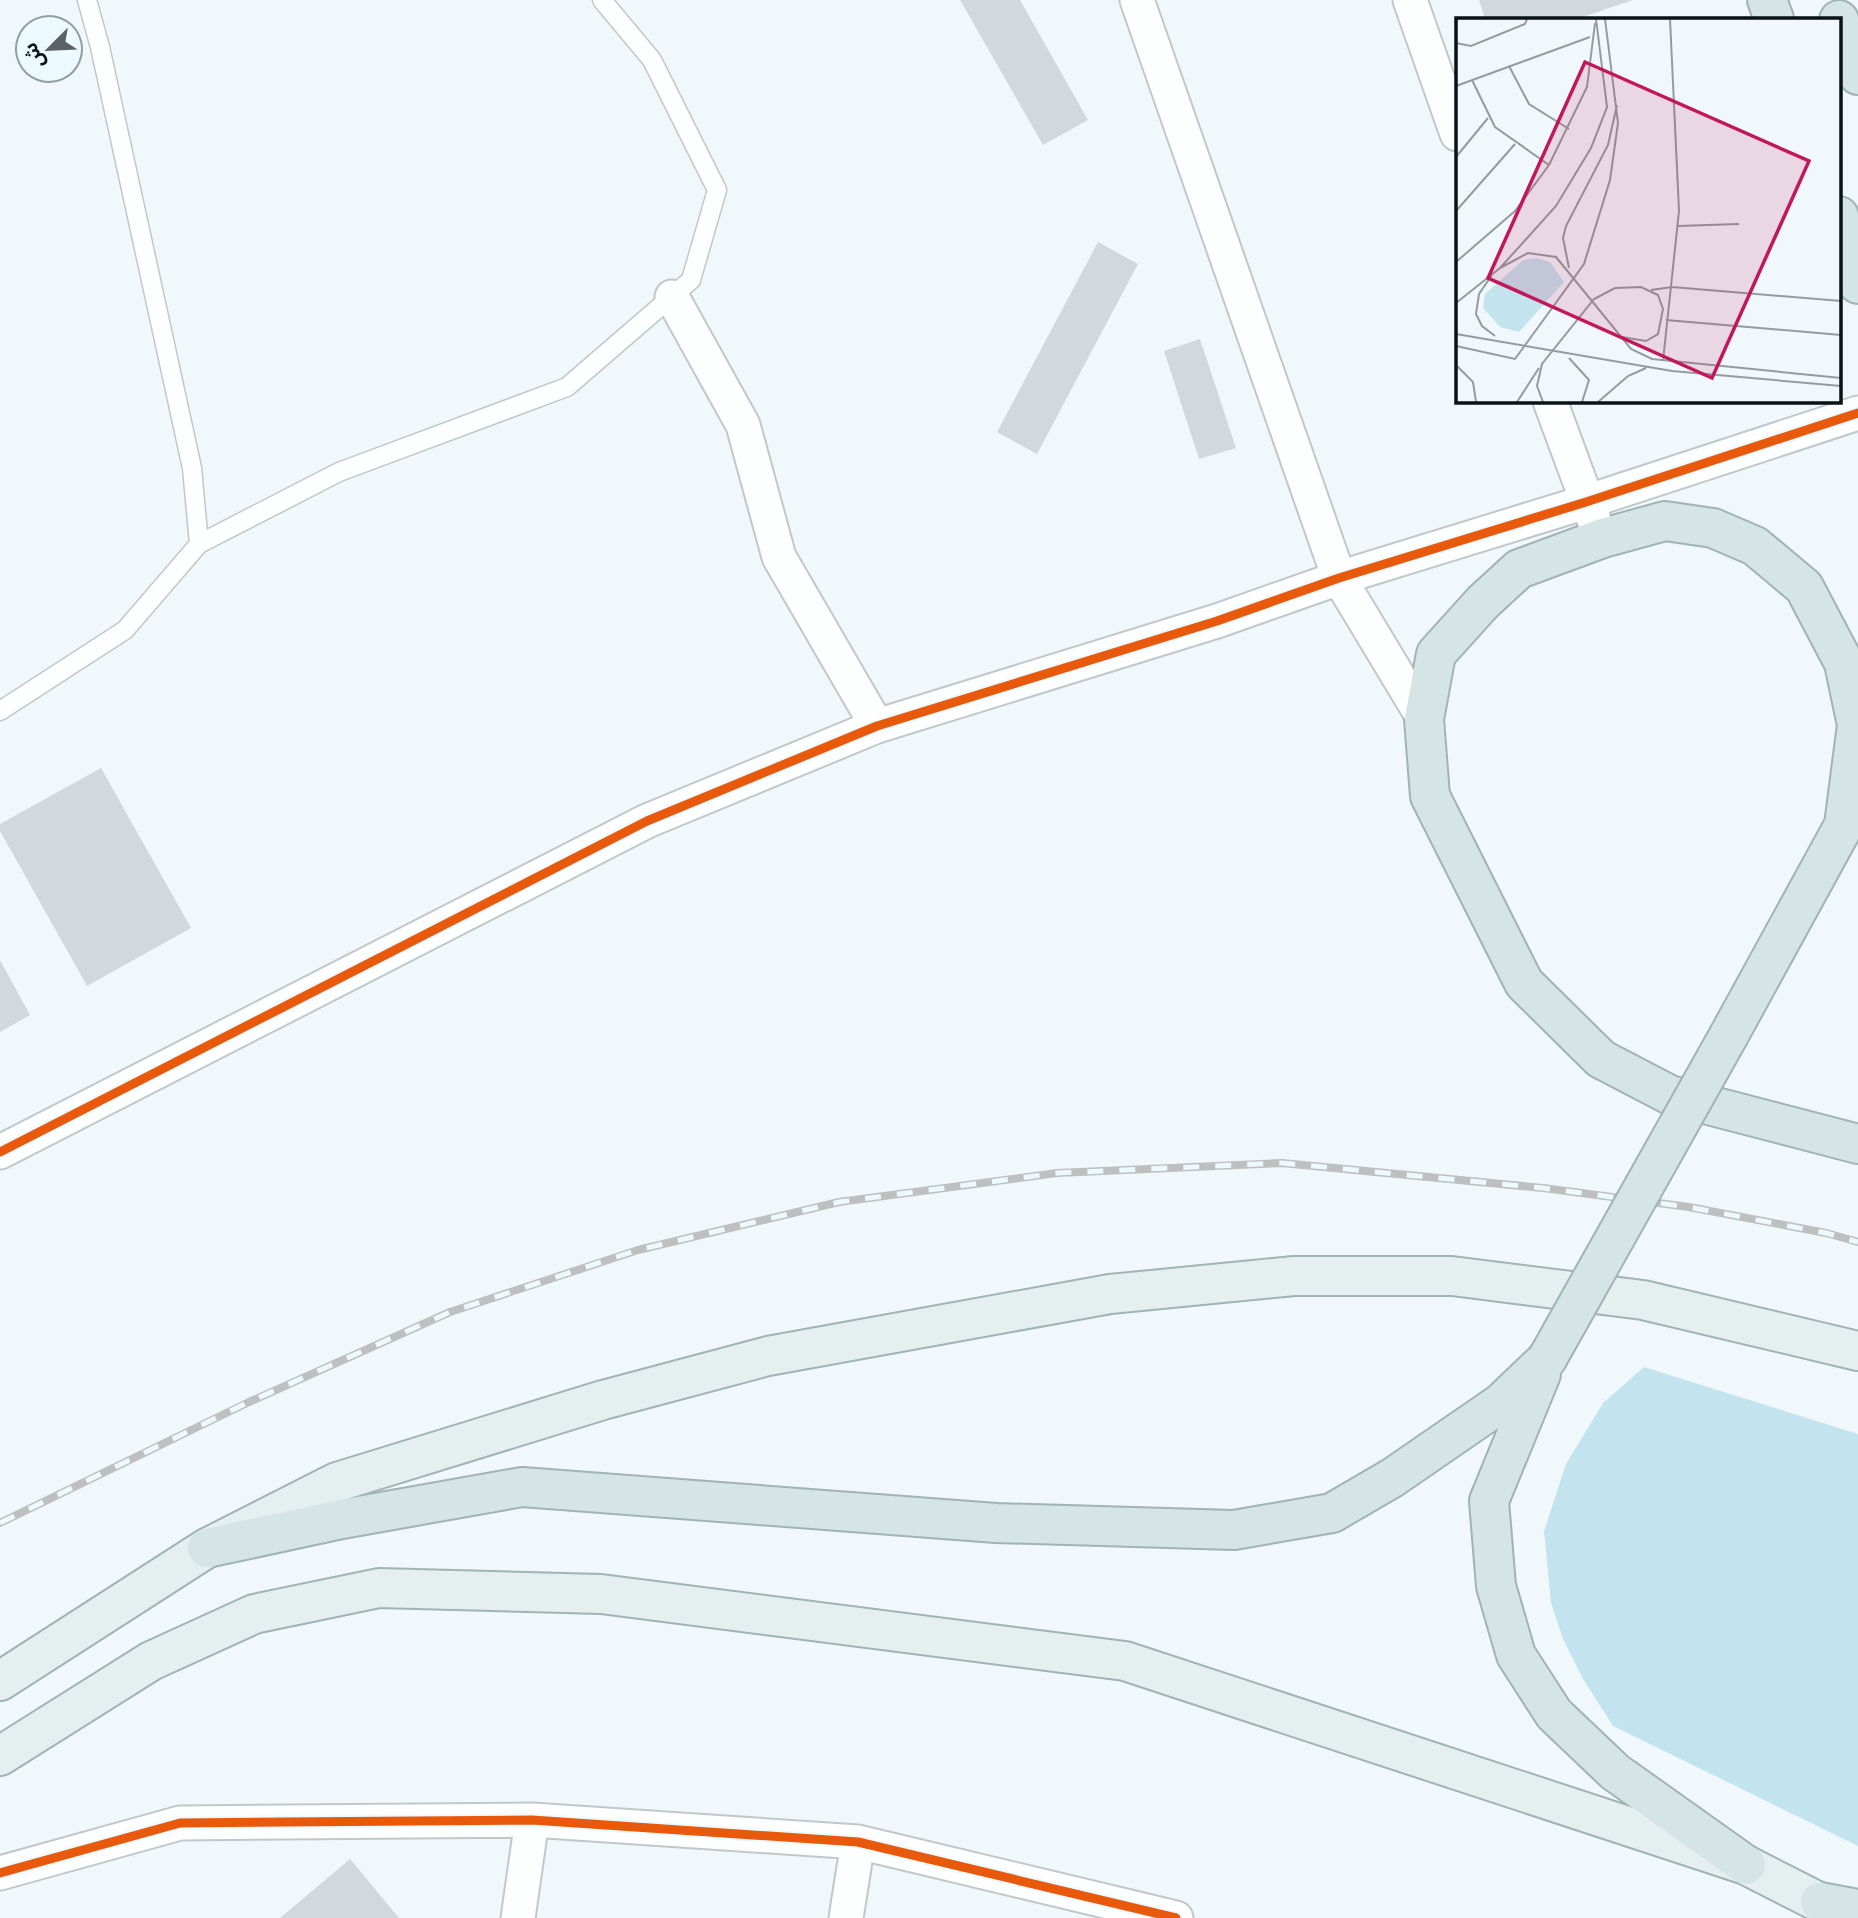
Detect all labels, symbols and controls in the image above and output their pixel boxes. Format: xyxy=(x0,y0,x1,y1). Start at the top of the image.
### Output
north arrow xyxy=(14,14,84,84)
inset map xyxy=(1456,18,1840,402)
text: ش xyxy=(19,40,49,72)

